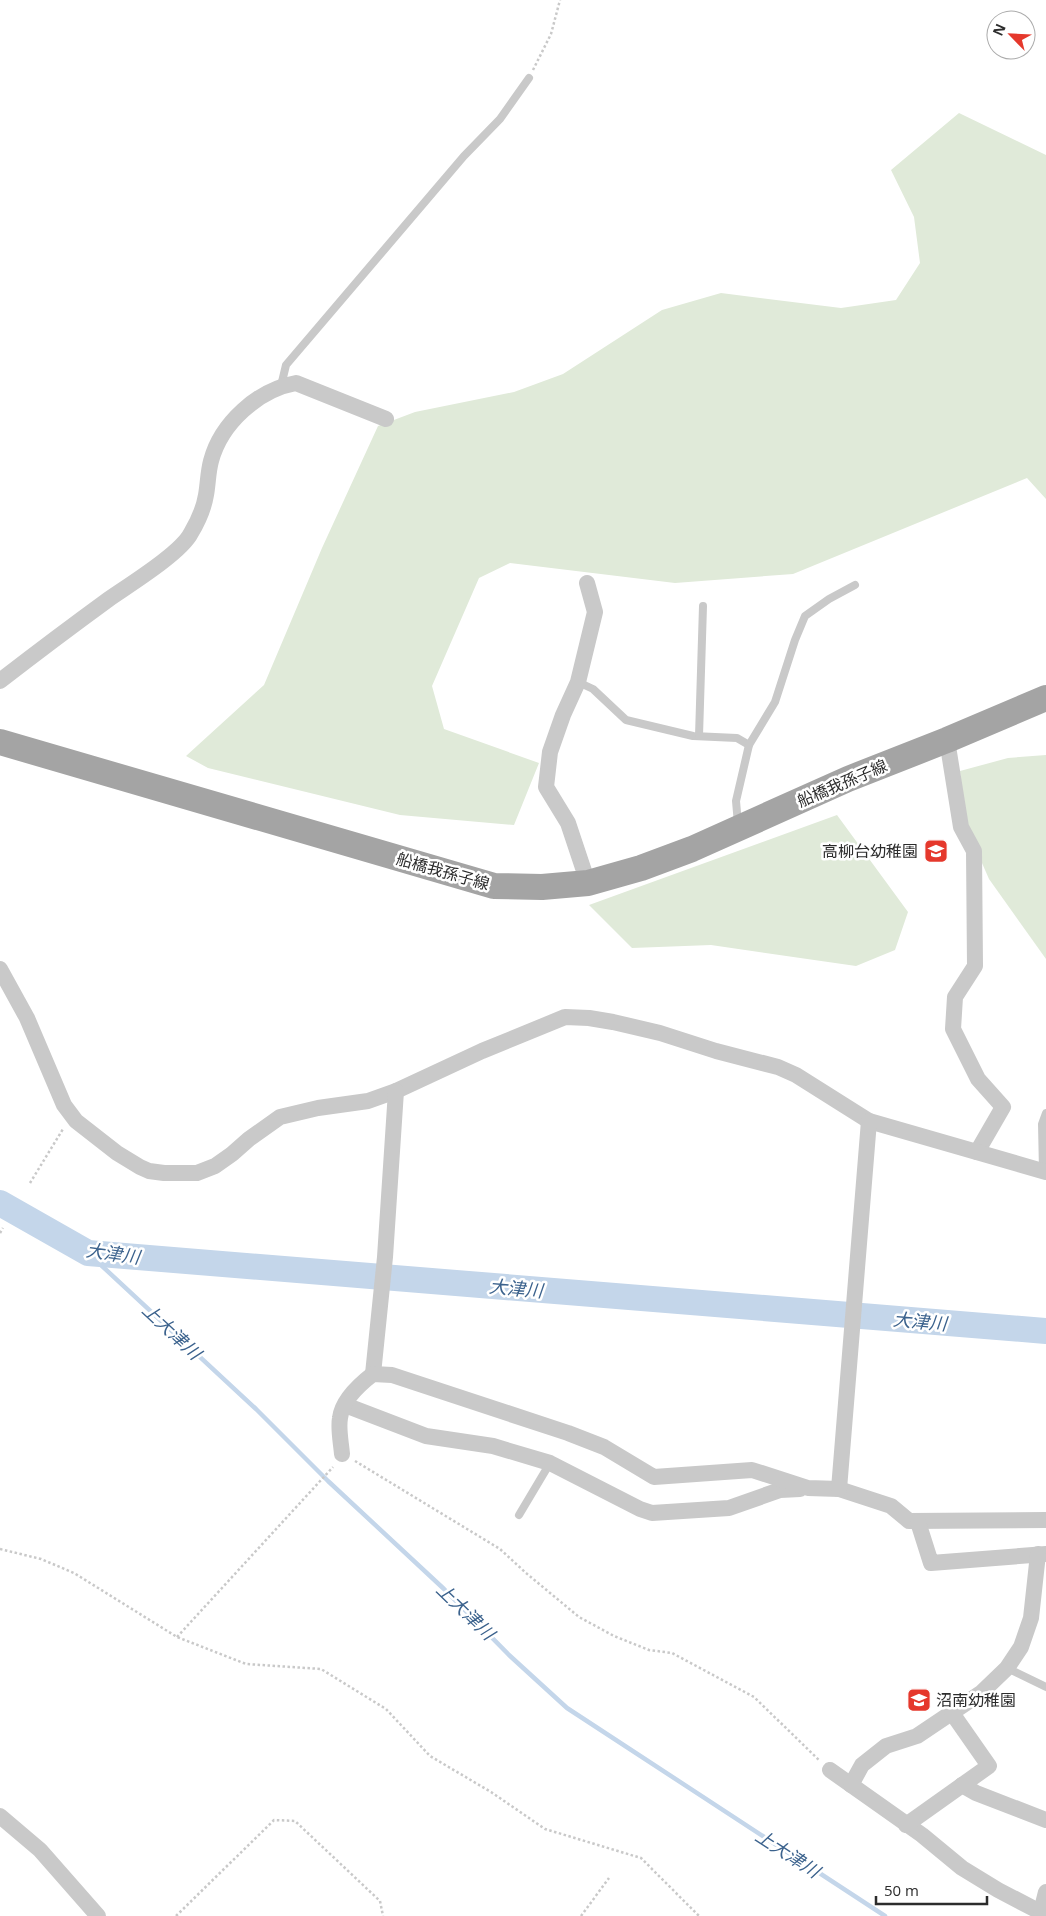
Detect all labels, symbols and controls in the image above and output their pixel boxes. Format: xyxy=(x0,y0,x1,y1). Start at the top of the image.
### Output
north arrow xyxy=(986,10,1036,60)
text: N xyxy=(988,20,1010,39)
street label: 船橋我孫子線 xyxy=(794,754,890,812)
school or university icon: 高柳台幼稚園 xyxy=(923,838,949,864)
place label: 高柳台幼稚園 xyxy=(822,840,918,862)
street label: 船橋我孫子線 xyxy=(394,847,492,895)
water label: 大津川 xyxy=(85,1237,143,1269)
water label: 大津川 xyxy=(488,1274,546,1302)
water label: 上大津川 xyxy=(137,1298,208,1366)
water label: 大津川 xyxy=(892,1307,950,1335)
water label: 上大津川 xyxy=(432,1577,502,1646)
school or university icon: 沼南幼稚園 xyxy=(906,1687,932,1713)
place label: 沼南幼稚園 xyxy=(936,1689,1016,1711)
water label: 上大津川 xyxy=(751,1823,826,1884)
scale bar xyxy=(876,1874,987,1906)
text: 50 m xyxy=(884,1880,919,1900)

